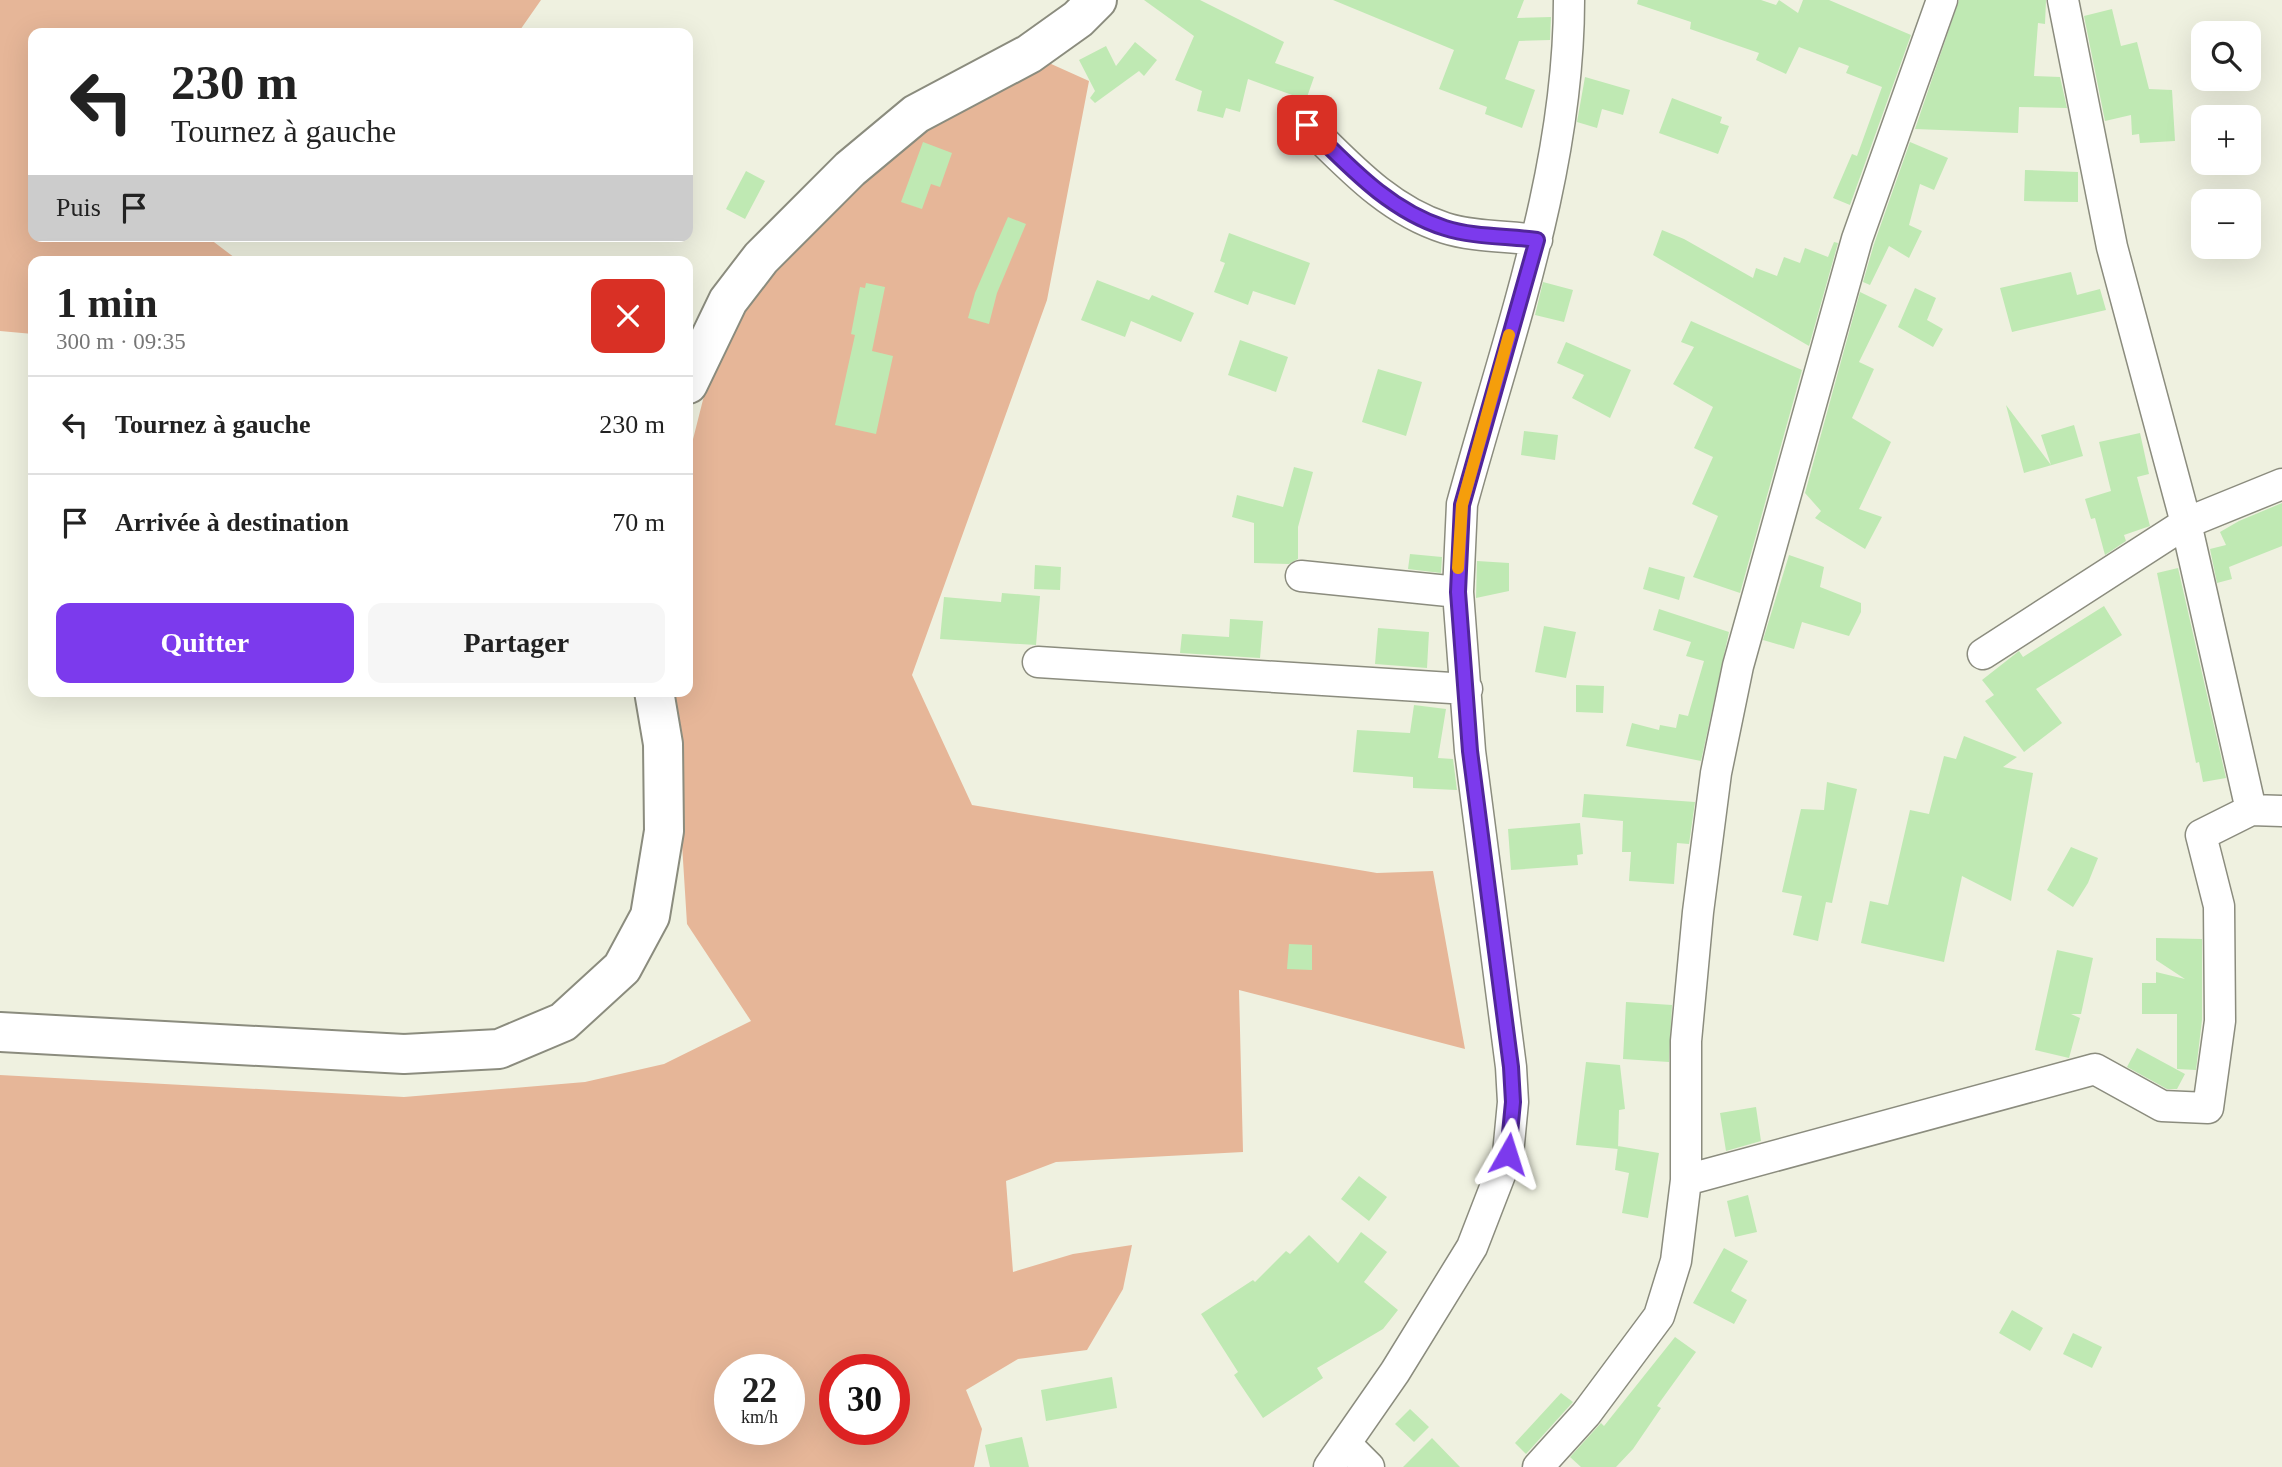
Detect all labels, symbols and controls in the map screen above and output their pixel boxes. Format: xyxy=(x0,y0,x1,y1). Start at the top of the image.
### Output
map controls xyxy=(2191,21,2261,259)
button: search xyxy=(2191,21,2261,91)
text: 230 m xyxy=(171,55,298,110)
icon: left xyxy=(56,56,147,147)
pin xyxy=(1277,95,1337,155)
button: + xyxy=(2191,105,2261,175)
icon: arrive xyxy=(1288,106,1326,144)
text: Tournez à gauche xyxy=(171,113,396,149)
icon: arrive xyxy=(115,189,153,227)
button: − xyxy=(2191,189,2261,259)
text: Puis xyxy=(56,193,101,222)
button: close xyxy=(591,279,665,353)
text: 1 min xyxy=(56,280,158,326)
text: 300 m · 09:35 xyxy=(56,329,186,354)
icon: left xyxy=(56,406,94,444)
text: Tournez à gauche xyxy=(115,410,311,439)
text: 230 m xyxy=(599,410,665,439)
icon: arrive xyxy=(56,504,94,542)
text: Arrivée à destination xyxy=(115,508,349,537)
text: 70 m xyxy=(612,508,665,537)
button: Quitter xyxy=(56,603,354,683)
button: Partager xyxy=(368,603,665,683)
position arrow xyxy=(1471,1117,1545,1191)
speed limit sign: 30 xyxy=(819,1354,910,1445)
text: 22 xyxy=(742,1371,777,1410)
text: km/h xyxy=(741,1407,778,1427)

